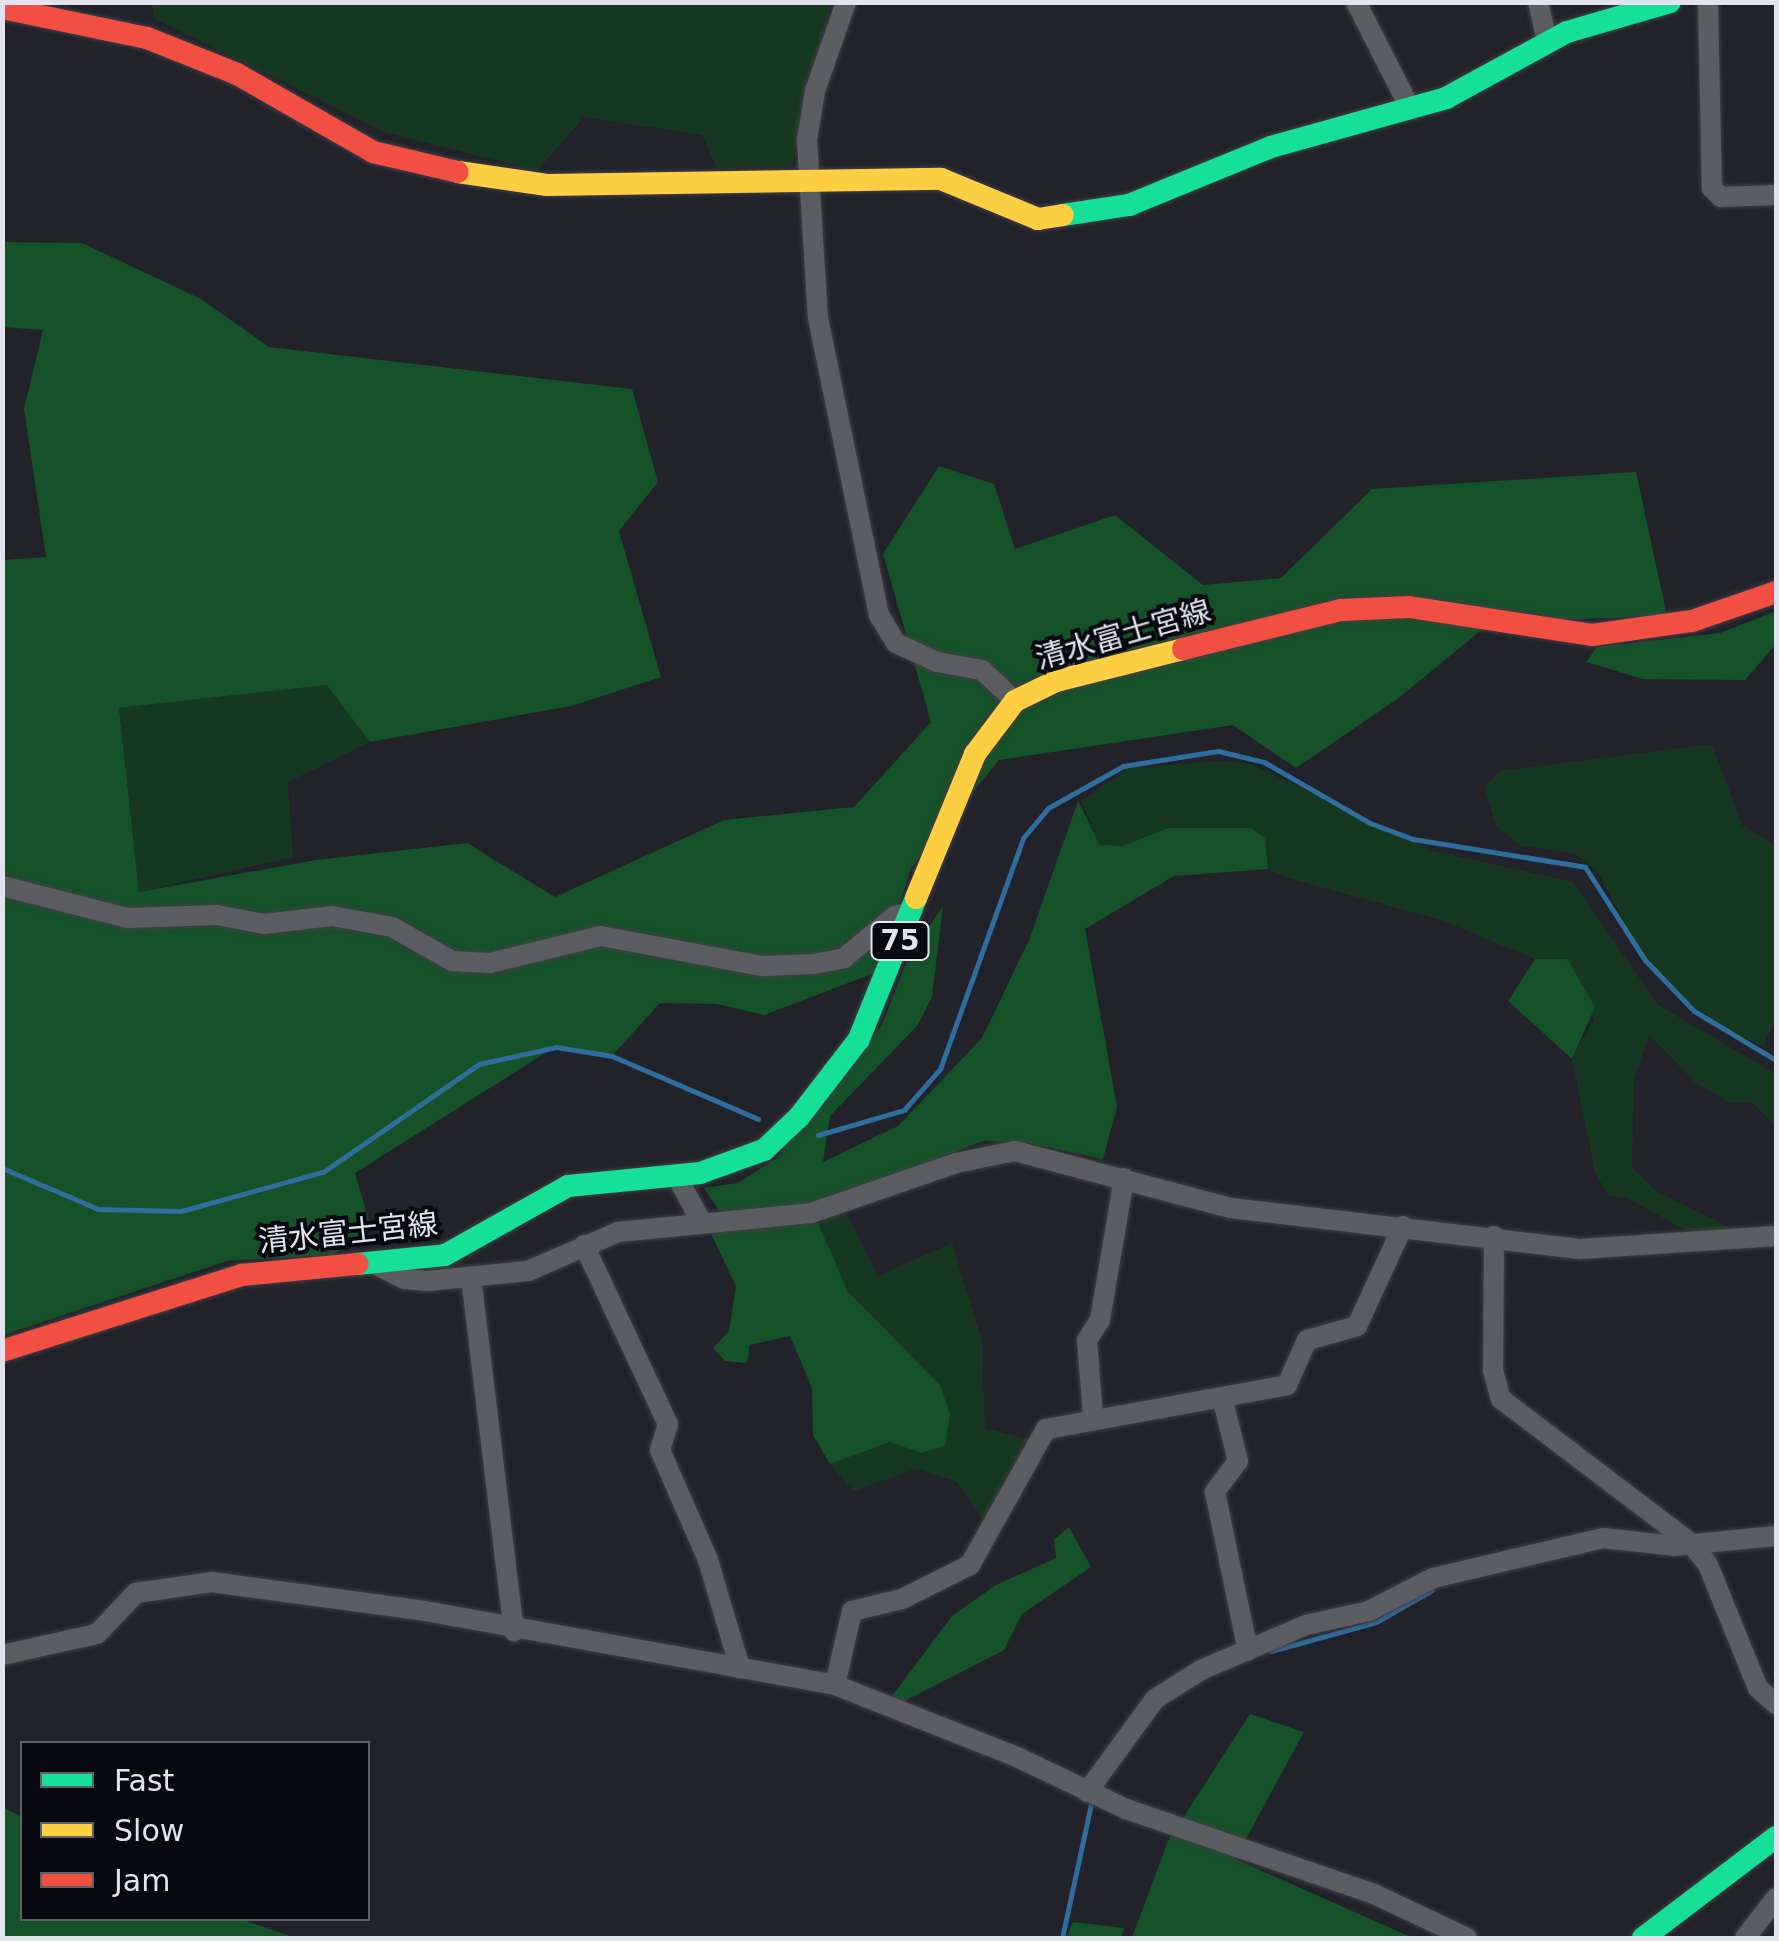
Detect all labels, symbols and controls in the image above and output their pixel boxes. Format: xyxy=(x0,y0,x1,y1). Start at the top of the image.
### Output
street label: 清水富士宮線 xyxy=(1032,593,1214,677)
road number: 75 xyxy=(870,918,930,964)
street label: 清水富士宮線 xyxy=(257,1206,439,1260)
legend xyxy=(20,1741,370,1921)
text: Fast xyxy=(114,1763,174,1798)
text: Slow xyxy=(114,1813,184,1848)
text: Jam xyxy=(114,1863,170,1898)

